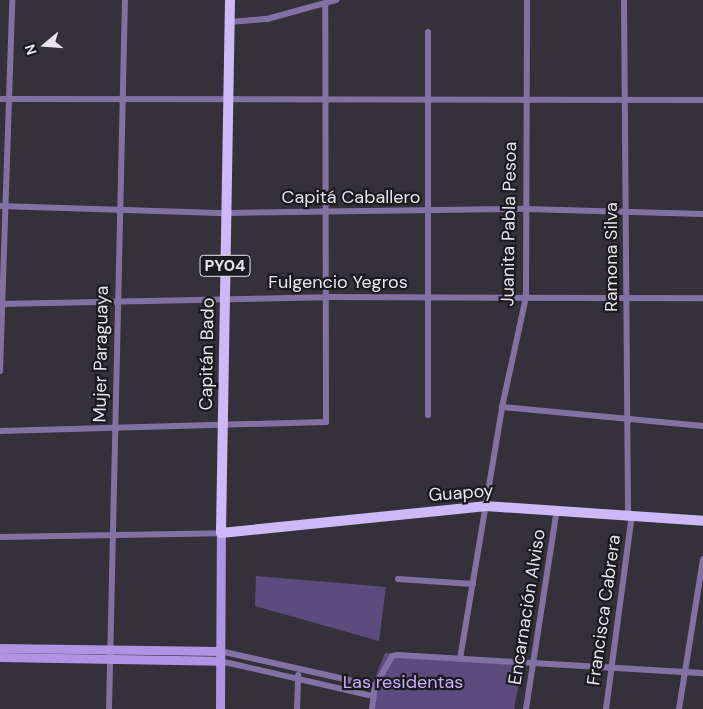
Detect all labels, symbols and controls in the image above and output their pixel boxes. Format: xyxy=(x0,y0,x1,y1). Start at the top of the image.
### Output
north arrow xyxy=(20,20,70,70)
text: N xyxy=(21,42,41,57)
street label: Juanita Pabla Pesoa xyxy=(497,141,521,307)
street label: Capitá Caballero xyxy=(282,186,420,208)
street label: Ramona Silva xyxy=(600,202,622,312)
road number: PY04 xyxy=(199,252,251,280)
street label: Fulgencio Yegros xyxy=(268,271,408,293)
street label: Mujer Paraguaya xyxy=(89,285,113,423)
street label: Capitán Bado xyxy=(195,297,219,411)
street label: Guapoy xyxy=(428,480,494,506)
street label: Encarnación Alviso xyxy=(504,528,550,686)
street label: Francisca Cabrera xyxy=(583,533,625,687)
park label: Las residentas xyxy=(343,671,463,693)

